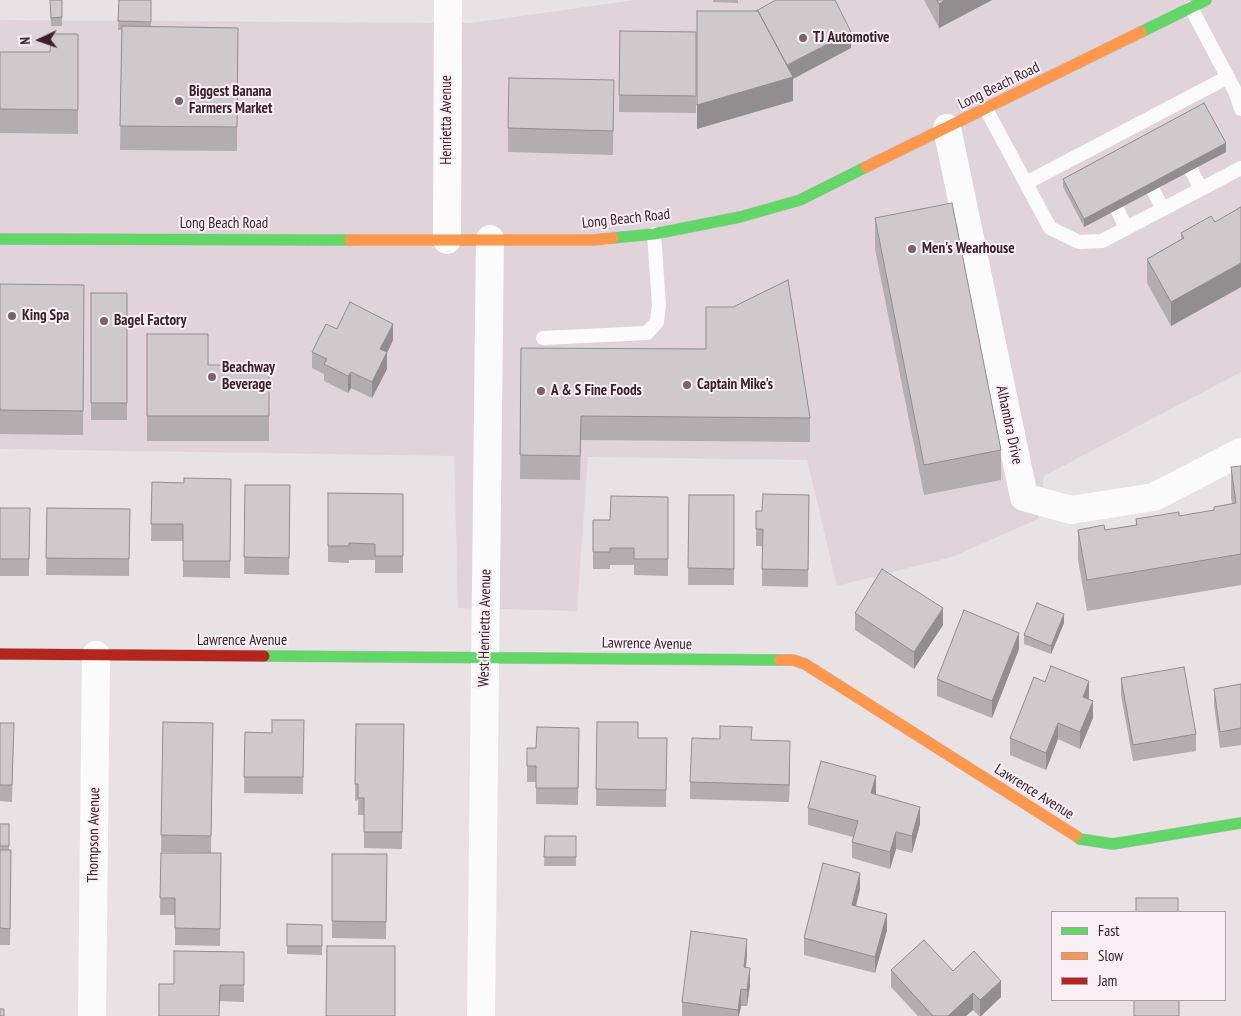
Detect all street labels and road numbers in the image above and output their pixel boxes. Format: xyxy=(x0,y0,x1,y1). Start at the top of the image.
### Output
street label: Long Beach Road xyxy=(955,59,1043,113)
street label: Henrietta Avenue xyxy=(438,75,456,165)
street label: Long Beach Road xyxy=(581,205,671,233)
street label: Long Beach Road xyxy=(180,215,268,233)
street label: Alhambra Drive xyxy=(992,384,1026,466)
street label: West Henrietta Avenue xyxy=(475,569,495,687)
street label: Lawrence Avenue xyxy=(197,632,287,650)
street label: Lawrence Avenue xyxy=(602,634,692,654)
street label: Lawrence Avenue xyxy=(991,760,1077,824)
street label: Thompson Avenue xyxy=(84,787,104,883)

